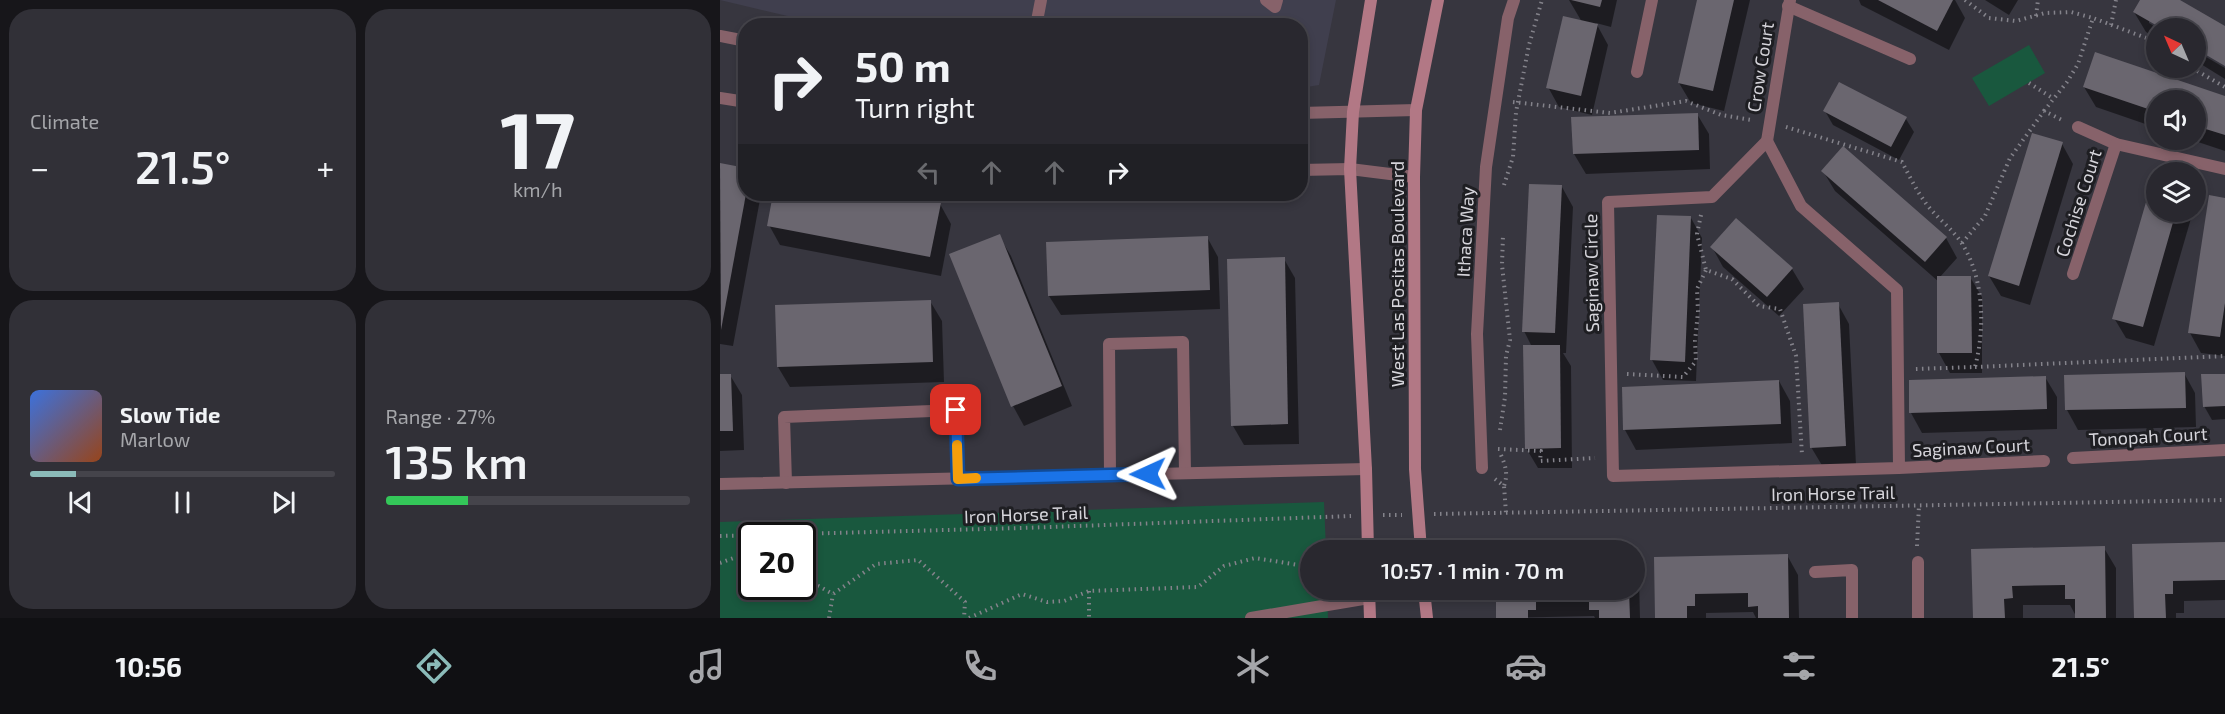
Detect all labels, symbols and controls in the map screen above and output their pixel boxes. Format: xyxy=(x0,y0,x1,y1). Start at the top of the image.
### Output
north arrow xyxy=(2146,18,2206,78)
map controls xyxy=(2146,18,2206,222)
street label: Crow Court xyxy=(1742,20,1778,114)
text: 50 m xyxy=(855,40,951,90)
icon: right xyxy=(756,42,834,120)
button: sound xyxy=(2146,90,2206,150)
text: 17 xyxy=(500,91,575,185)
text: Turn right xyxy=(855,91,975,123)
text: Climate xyxy=(30,109,99,133)
text: 21.5° xyxy=(135,139,231,193)
street label: Cochise Court xyxy=(2050,146,2106,260)
text: − xyxy=(30,147,49,187)
text: + xyxy=(316,147,334,187)
icon: left xyxy=(912,156,945,189)
icon: ahead xyxy=(975,156,1008,189)
icon: ahead xyxy=(1038,156,1071,189)
icon: right xyxy=(1101,156,1134,189)
street label: West Las Positas Boulevard xyxy=(1386,161,1408,387)
button: layers xyxy=(2146,162,2206,222)
text: km/h xyxy=(513,177,563,201)
street label: Ithaca Way xyxy=(1452,186,1478,278)
street label: Saginaw Circle xyxy=(1579,213,1603,333)
pin xyxy=(930,384,981,435)
icon: arrive xyxy=(939,393,972,426)
text: Slow Tide xyxy=(120,401,220,427)
text: Range · 27% xyxy=(386,404,495,428)
street label: Tonopah Court xyxy=(2088,422,2208,450)
text: Marlow xyxy=(120,427,190,451)
street label: Saginaw Court xyxy=(1911,433,2031,461)
text: 135 km xyxy=(386,434,528,488)
position arrow xyxy=(1116,442,1180,506)
street label: Iron Horse Trail xyxy=(1771,481,1896,505)
icon: previous xyxy=(64,486,97,519)
icon: pause xyxy=(166,486,199,519)
icon: next xyxy=(267,486,300,519)
street label: Iron Horse Trail xyxy=(964,501,1089,527)
speed limit sign: 20 xyxy=(738,522,816,600)
text: 10:57 · 1 min · 70 m xyxy=(1381,557,1564,583)
icon: directions xyxy=(413,645,455,687)
icon: music xyxy=(686,645,728,687)
icon: phone xyxy=(959,645,1001,687)
icon: climate xyxy=(1232,645,1274,687)
icon: car xyxy=(1505,645,1547,687)
icon: filters xyxy=(1778,645,1820,687)
text: 10:56 xyxy=(116,650,182,682)
text: 21.5° xyxy=(2051,650,2109,682)

